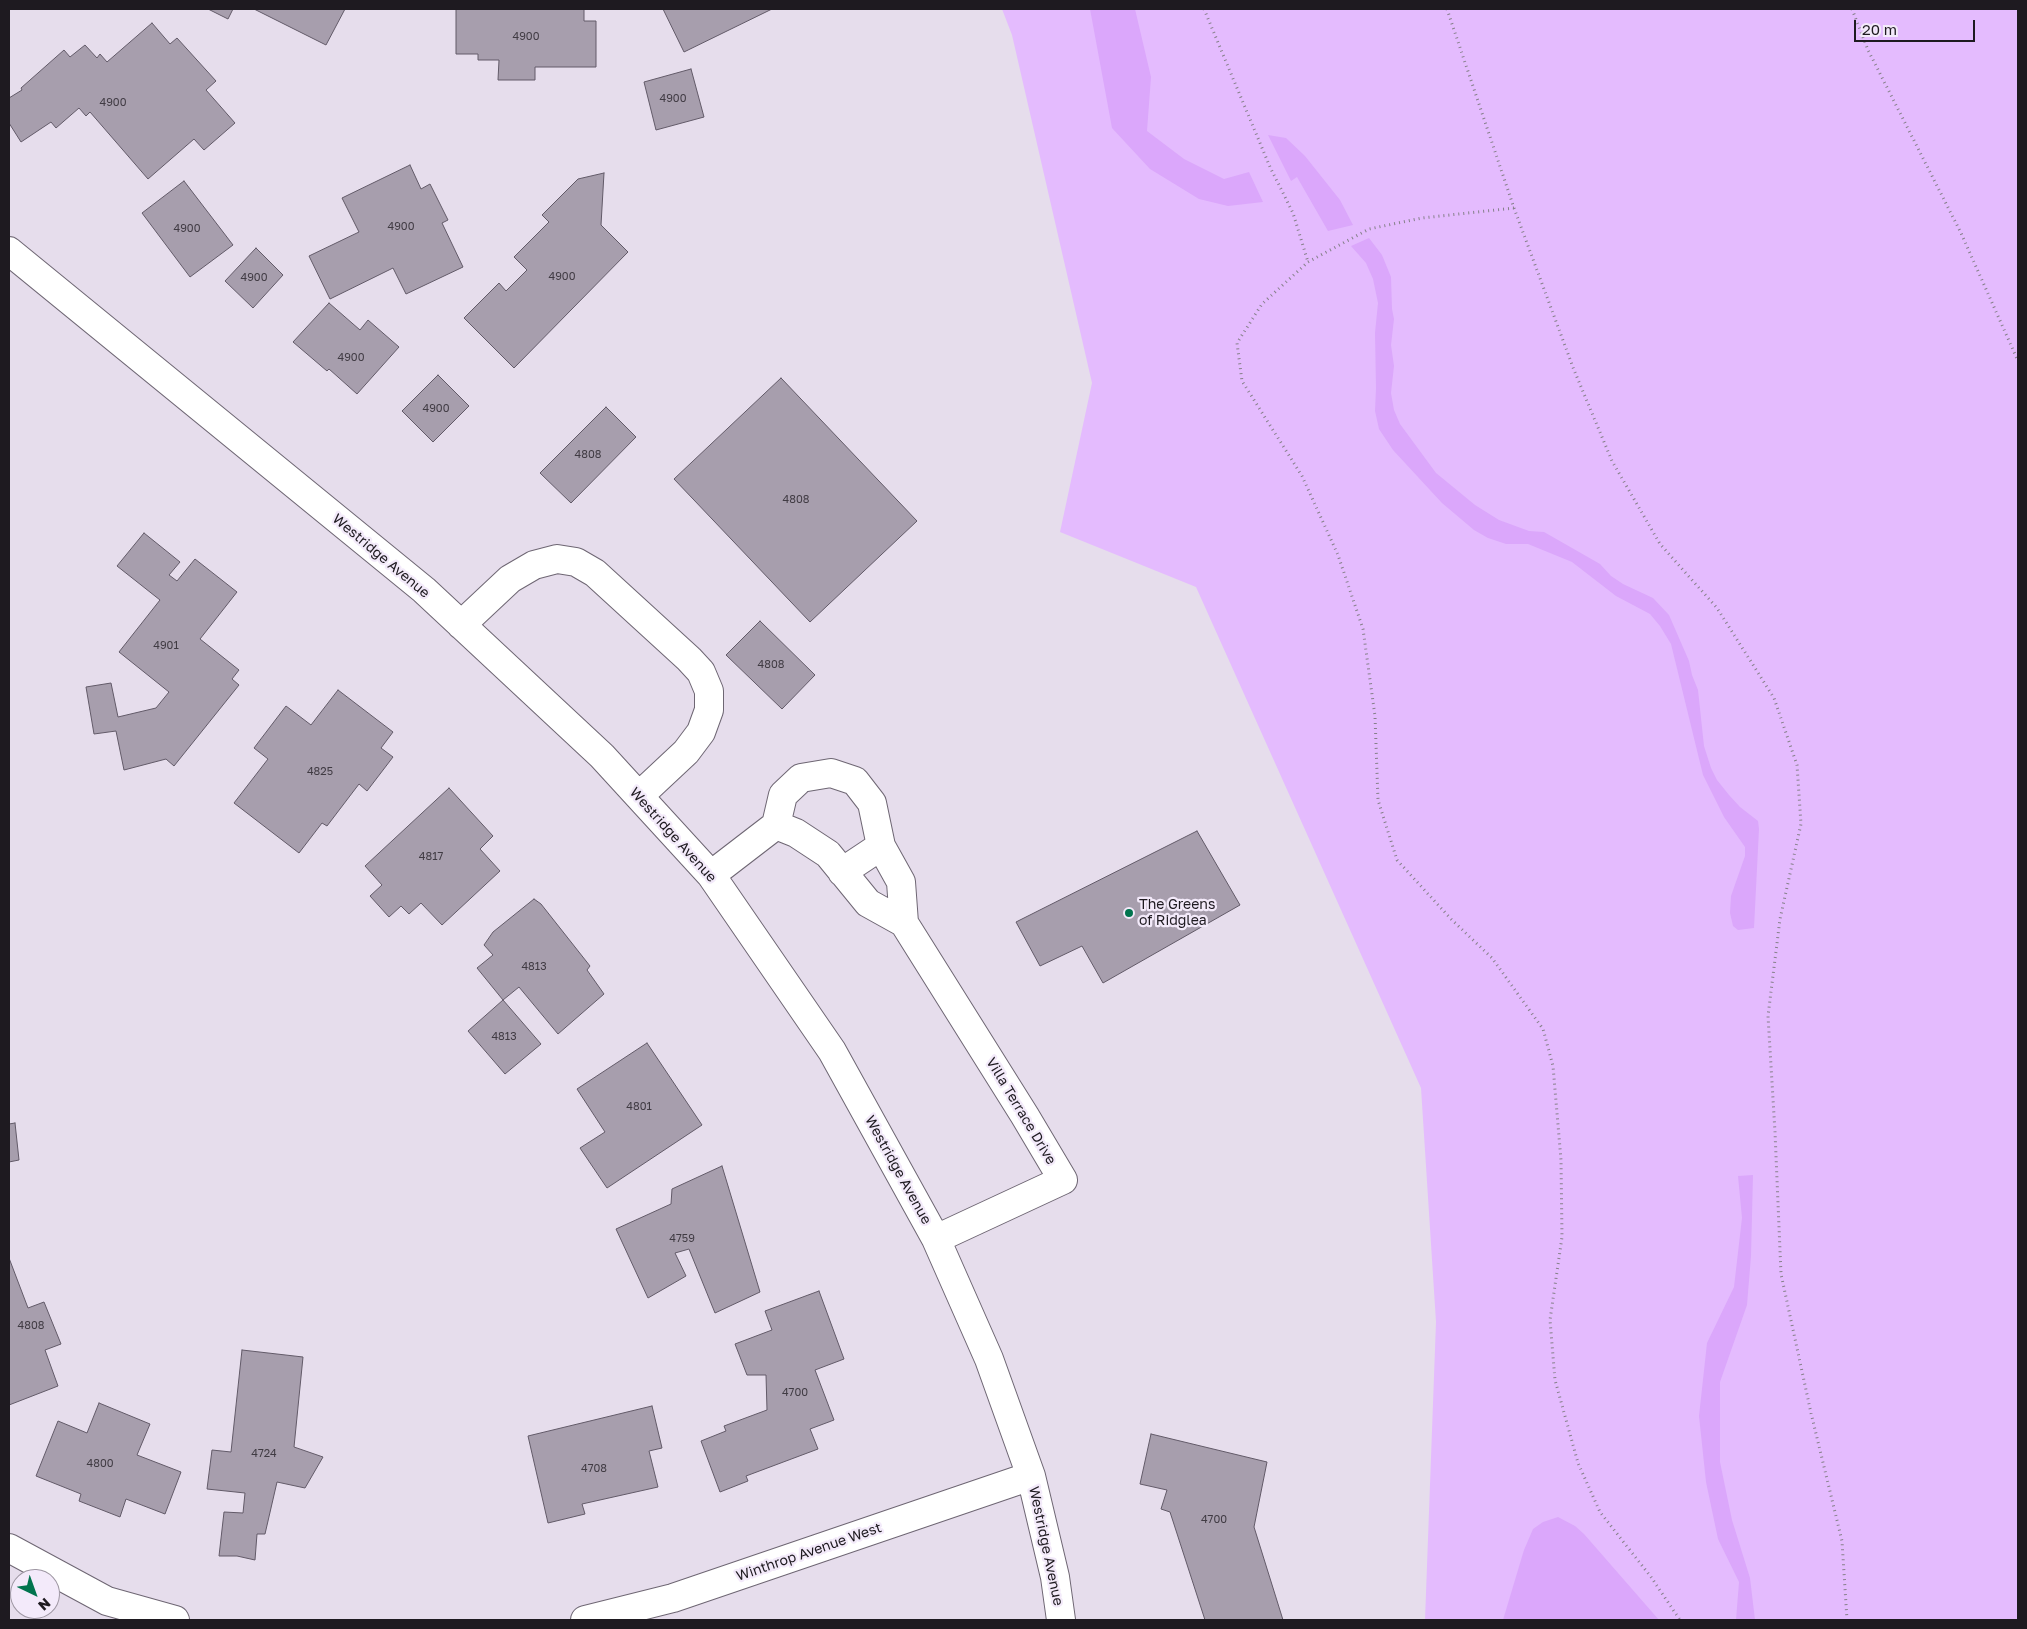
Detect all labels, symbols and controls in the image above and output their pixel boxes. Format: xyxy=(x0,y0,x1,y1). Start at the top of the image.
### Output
scale bar xyxy=(1857,10,1978,42)
text: 20 m xyxy=(1862,20,1897,38)
house number: 4900 xyxy=(512,30,540,44)
house number: 4900 xyxy=(659,92,687,106)
house number: 4900 xyxy=(99,96,127,110)
house number: 4900 xyxy=(387,220,415,234)
house number: 4900 xyxy=(173,222,201,236)
house number: 4900 xyxy=(548,270,576,284)
house number: 4900 xyxy=(240,271,268,285)
house number: 4900 xyxy=(337,351,365,365)
house number: 4900 xyxy=(422,402,450,416)
house number: 4808 xyxy=(575,448,601,462)
house number: 4808 xyxy=(783,493,809,507)
street label: Westridge Avenue xyxy=(329,511,433,601)
house number: 4901 xyxy=(153,639,179,653)
house number: 4808 xyxy=(758,658,784,672)
house number: 4825 xyxy=(307,765,333,779)
street label: Westridge Avenue xyxy=(626,784,720,886)
house number: 4817 xyxy=(419,850,443,864)
place label: The Greens of Ridglea xyxy=(1139,897,1215,930)
marker: The Greens of Ridglea xyxy=(1123,907,1135,919)
house number: 4813 xyxy=(521,960,547,974)
house number: 4813 xyxy=(491,1030,517,1044)
street label: Villa Terrace Drive xyxy=(982,1055,1060,1167)
house number: 4801 xyxy=(626,1100,652,1114)
street label: Westridge Avenue xyxy=(861,1113,935,1227)
house number: 4759 xyxy=(669,1232,695,1246)
house number: 4808 xyxy=(18,1319,44,1333)
house number: 4700 xyxy=(782,1386,808,1400)
house number: 4724 xyxy=(251,1447,277,1461)
house number: 4800 xyxy=(86,1457,114,1471)
house number: 4708 xyxy=(581,1462,607,1476)
street label: Westridge Avenue xyxy=(1025,1485,1067,1607)
house number: 4700 xyxy=(1201,1513,1227,1527)
street label: Winthrop Avenue West xyxy=(734,1519,884,1585)
north arrow xyxy=(10,1569,60,1619)
text: N xyxy=(35,1595,54,1615)

